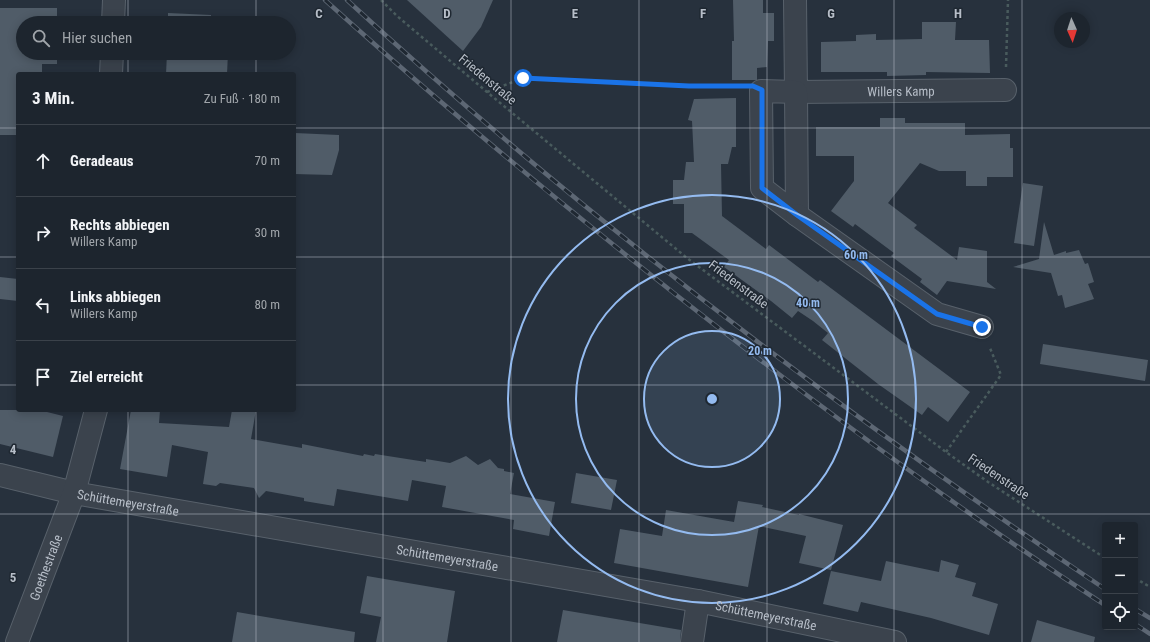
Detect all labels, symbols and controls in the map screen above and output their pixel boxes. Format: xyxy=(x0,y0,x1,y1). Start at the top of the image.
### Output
text: C xyxy=(315,6,323,21)
text: D xyxy=(443,6,451,21)
text: E xyxy=(572,6,579,21)
text: F xyxy=(700,6,706,21)
text: G xyxy=(827,6,835,21)
text: H xyxy=(954,6,962,21)
north arrow xyxy=(1054,12,1090,48)
search box xyxy=(16,16,296,60)
icon: search xyxy=(30,27,52,49)
text: Hier suchen xyxy=(62,29,132,47)
street label: Friedenstraße xyxy=(456,51,520,108)
route start xyxy=(514,69,532,87)
street label: Willers Kamp xyxy=(867,84,935,99)
text: 3 Min. xyxy=(32,88,75,108)
text: Zu Fuß · 180 m xyxy=(204,91,280,106)
icon: ahead xyxy=(32,150,54,172)
text: Geradeaus xyxy=(70,152,134,170)
text: 70 m xyxy=(254,153,280,168)
text: Rechts abbiegen xyxy=(70,216,170,234)
icon: right xyxy=(32,222,54,244)
text: 30 m xyxy=(254,225,280,240)
text: Willers Kamp xyxy=(70,234,137,249)
text: 60 m xyxy=(844,248,868,262)
street label: Friedenstraße xyxy=(706,257,771,312)
text: Links abbiegen xyxy=(70,288,161,306)
icon: left xyxy=(32,294,54,316)
text: 40 m xyxy=(796,296,820,310)
text: 80 m xyxy=(254,297,280,312)
text: Willers Kamp xyxy=(70,306,137,321)
route end xyxy=(973,318,991,336)
text: 20 m xyxy=(748,344,772,358)
icon: arrive xyxy=(32,366,54,388)
text: Ziel erreicht xyxy=(70,368,143,386)
centre of rings xyxy=(705,392,719,406)
text: 4 xyxy=(10,442,17,457)
street label: Friedenstraße xyxy=(965,450,1032,502)
street label: Schüttemeyerstraße xyxy=(76,487,180,519)
map controls xyxy=(1102,522,1138,630)
button: + xyxy=(1102,522,1138,558)
street label: Goethestraße xyxy=(27,532,65,602)
street label: Schüttemeyerstraße xyxy=(395,542,499,574)
button: − xyxy=(1102,558,1138,594)
text: 5 xyxy=(10,570,17,585)
button: locate xyxy=(1102,594,1138,630)
street label: Schüttemeyerstraße xyxy=(714,598,818,634)

